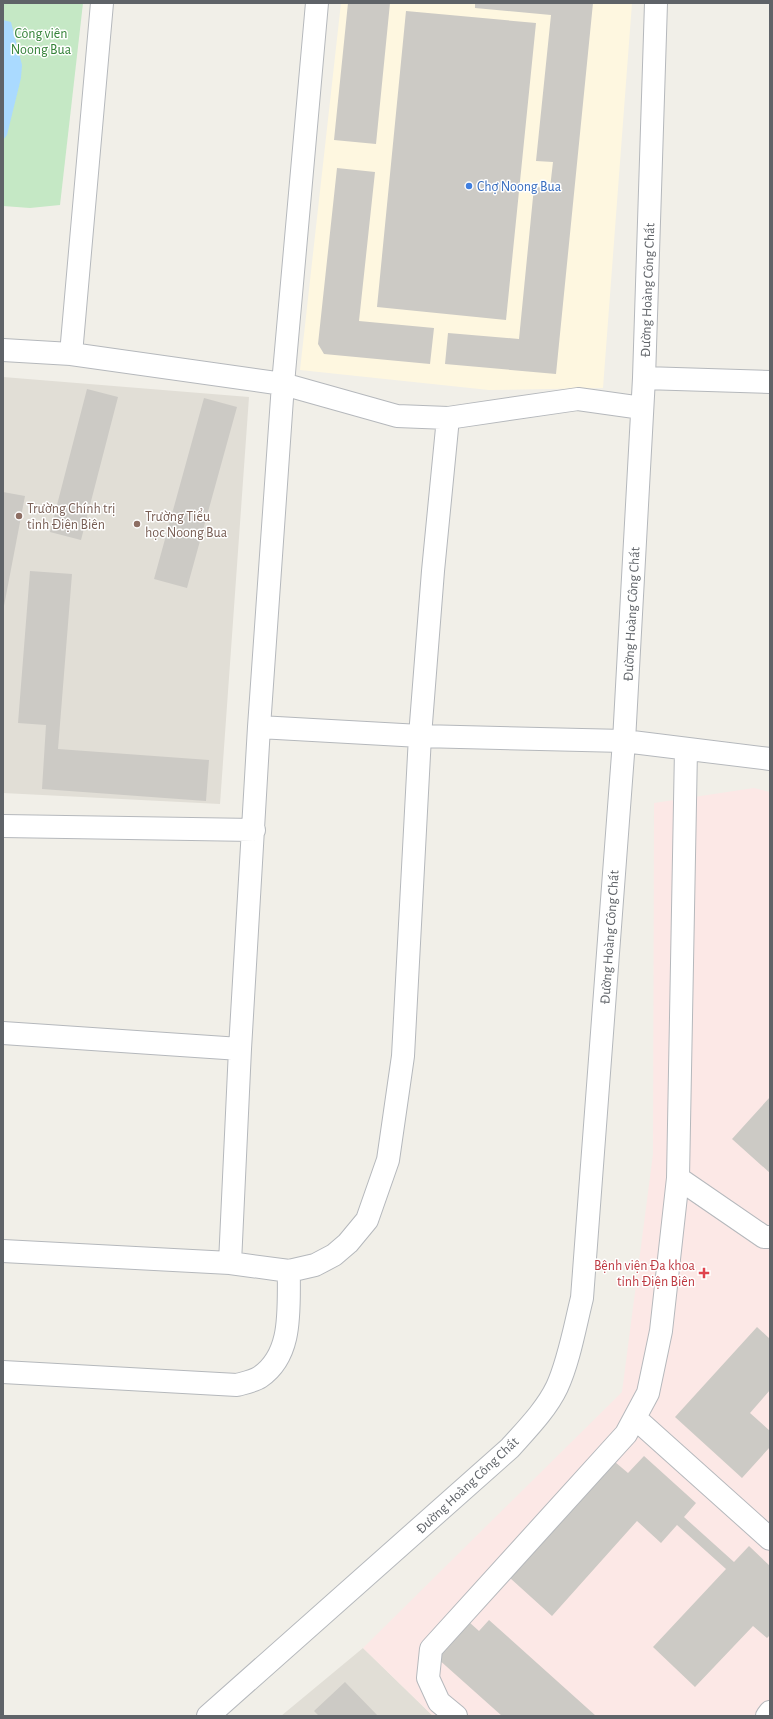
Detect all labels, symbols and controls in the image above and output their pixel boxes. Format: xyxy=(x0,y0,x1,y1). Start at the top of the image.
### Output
park label: Công viên Noong Bua xyxy=(11,27,72,57)
place label: Chợ Noong Bua xyxy=(477,180,562,194)
marker: Chợ Noong Bua xyxy=(464,181,474,191)
street label: Đường Hoàng Công Chất xyxy=(638,222,657,357)
place label: Trường Chính trị tỉnh Điện Biên xyxy=(27,502,115,532)
place label: Trường Tiểu học Noong Bua xyxy=(145,508,228,540)
marker: Trường Chính trị tỉnh Điện Biên xyxy=(14,511,24,521)
marker: Trường Tiểu học Noong Bua xyxy=(132,519,142,529)
street label: Đường Hoàng Công Chất xyxy=(620,546,643,682)
street label: Đường Hoàng Công Chất xyxy=(597,869,622,1005)
place label: Bệnh viện Đa khoa tỉnh Điện Biên xyxy=(594,1259,696,1289)
marker: Bệnh viện Đa khoa tỉnh Điện Biên xyxy=(698,1267,710,1279)
street label: Đường Hoàng Công Chất xyxy=(413,1434,522,1537)

